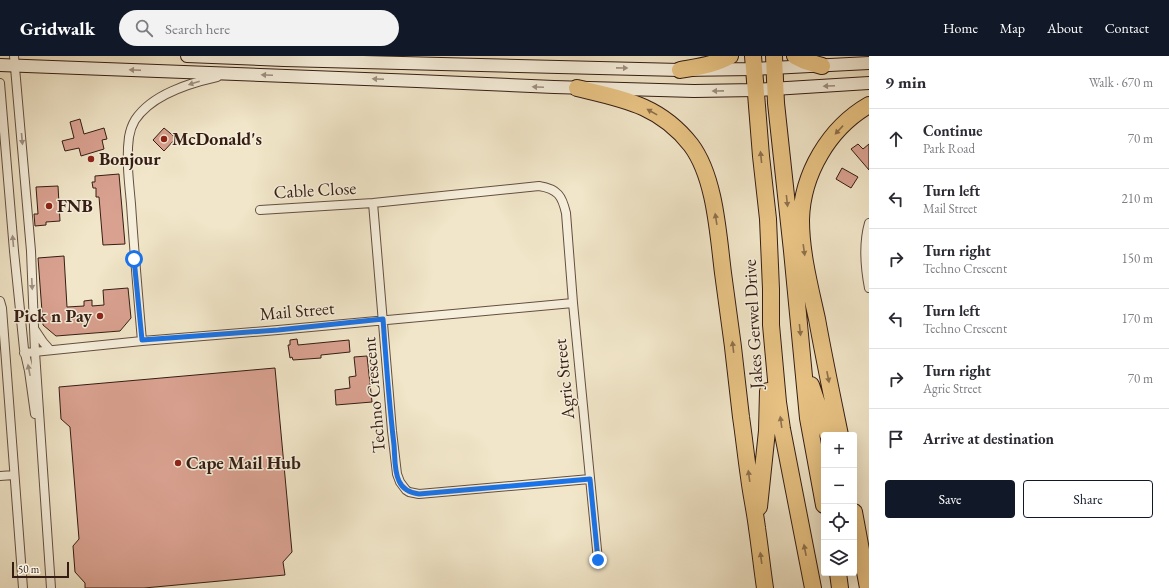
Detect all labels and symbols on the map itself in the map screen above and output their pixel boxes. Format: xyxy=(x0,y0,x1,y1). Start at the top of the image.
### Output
one-way arrow xyxy=(616,65,629,71)
one-way arrow xyxy=(129,67,141,74)
one-way arrow xyxy=(261,72,273,79)
one-way arrow xyxy=(372,76,384,83)
one-way arrow xyxy=(187,80,199,86)
one-way arrow xyxy=(823,82,835,89)
one-way arrow xyxy=(532,83,544,90)
one-way arrow xyxy=(711,88,724,94)
one-way arrow xyxy=(646,108,658,115)
one-way arrow xyxy=(835,125,844,134)
place label: McDonald's xyxy=(172,127,262,150)
one-way arrow xyxy=(18,133,25,145)
marker: McDonald's xyxy=(159,134,169,144)
place label: Bonjour xyxy=(99,147,161,170)
one-way arrow xyxy=(758,151,765,163)
marker: Bonjour xyxy=(86,154,96,164)
street label: Cable Close xyxy=(273,176,357,203)
place label: FNB xyxy=(57,194,93,217)
one-way arrow xyxy=(783,195,790,207)
marker: FNB xyxy=(44,201,54,211)
one-way arrow xyxy=(712,212,718,225)
one-way arrow xyxy=(10,235,17,247)
one-way arrow xyxy=(801,244,807,256)
route start xyxy=(125,250,143,268)
street label: Jakes Gerwel Drive xyxy=(738,259,767,391)
one-way arrow xyxy=(29,278,35,291)
street label: Mail Street xyxy=(259,296,336,325)
place label: Pick n Pay xyxy=(13,304,92,327)
marker: Pick n Pay xyxy=(95,311,105,321)
one-way arrow xyxy=(796,324,803,336)
street label: Techno Crescent xyxy=(357,336,390,454)
street label: Agric Street xyxy=(548,337,579,422)
one-way arrow xyxy=(730,341,736,353)
one-way arrow xyxy=(25,364,31,376)
one-way arrow xyxy=(826,371,832,384)
one-way arrow xyxy=(778,416,784,428)
place label: Cape Mail Hub xyxy=(186,451,301,474)
marker: Cape Mail Hub xyxy=(173,458,183,468)
one-way arrow xyxy=(746,470,752,483)
one-way arrow xyxy=(802,544,808,556)
route end xyxy=(589,551,607,569)
one-way arrow xyxy=(758,552,764,564)
scale bar xyxy=(12,560,69,579)

